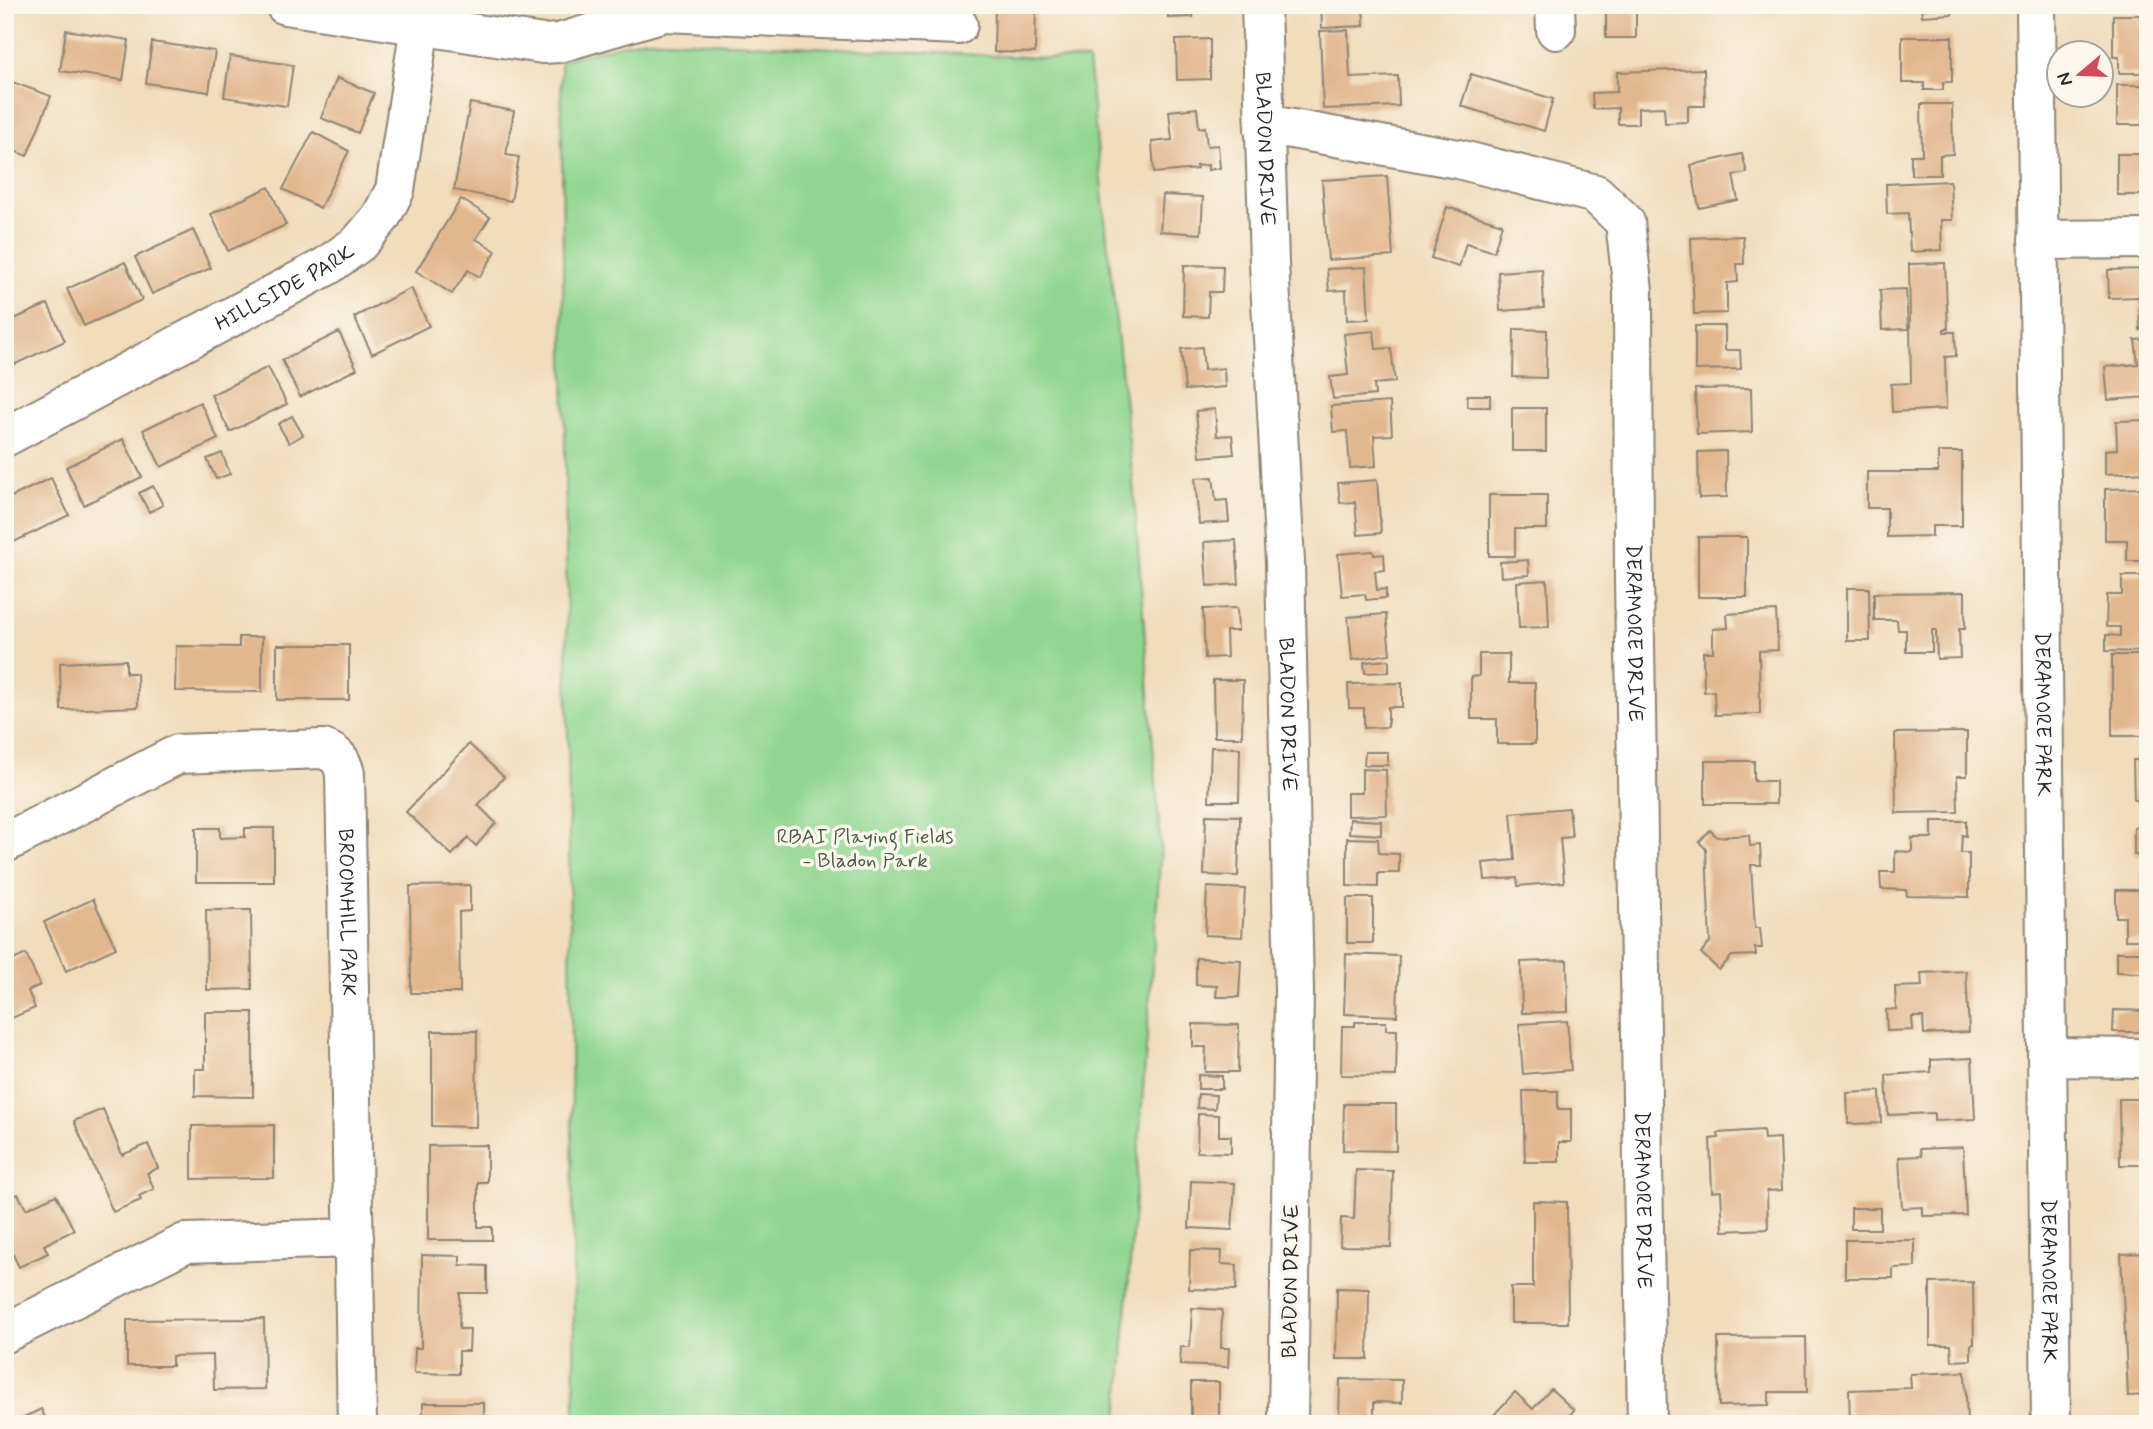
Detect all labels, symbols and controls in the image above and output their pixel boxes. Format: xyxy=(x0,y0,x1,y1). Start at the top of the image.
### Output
north arrow xyxy=(2044,38,2114,108)
text: N xyxy=(2051,69,2079,89)
street label: BLADON DRIVE xyxy=(1248,71,1281,227)
street label: HILLSIDE PARK xyxy=(210,238,360,338)
street label: DERAMORE DRIVE xyxy=(1619,544,1649,722)
street label: DERAMORE PARK xyxy=(2028,632,2057,797)
street label: BLADON DRIVE xyxy=(1272,637,1303,792)
park label: RBAI Playing Fields - Bladon Park xyxy=(776,823,954,875)
street label: BROOMHILL PARK xyxy=(331,828,362,996)
street label: DERAMORE DRIVE xyxy=(1627,1111,1658,1289)
street label: DERAMORE PARK xyxy=(2034,1199,2063,1364)
street label: BLADON DRIVE xyxy=(1276,1204,1306,1358)

